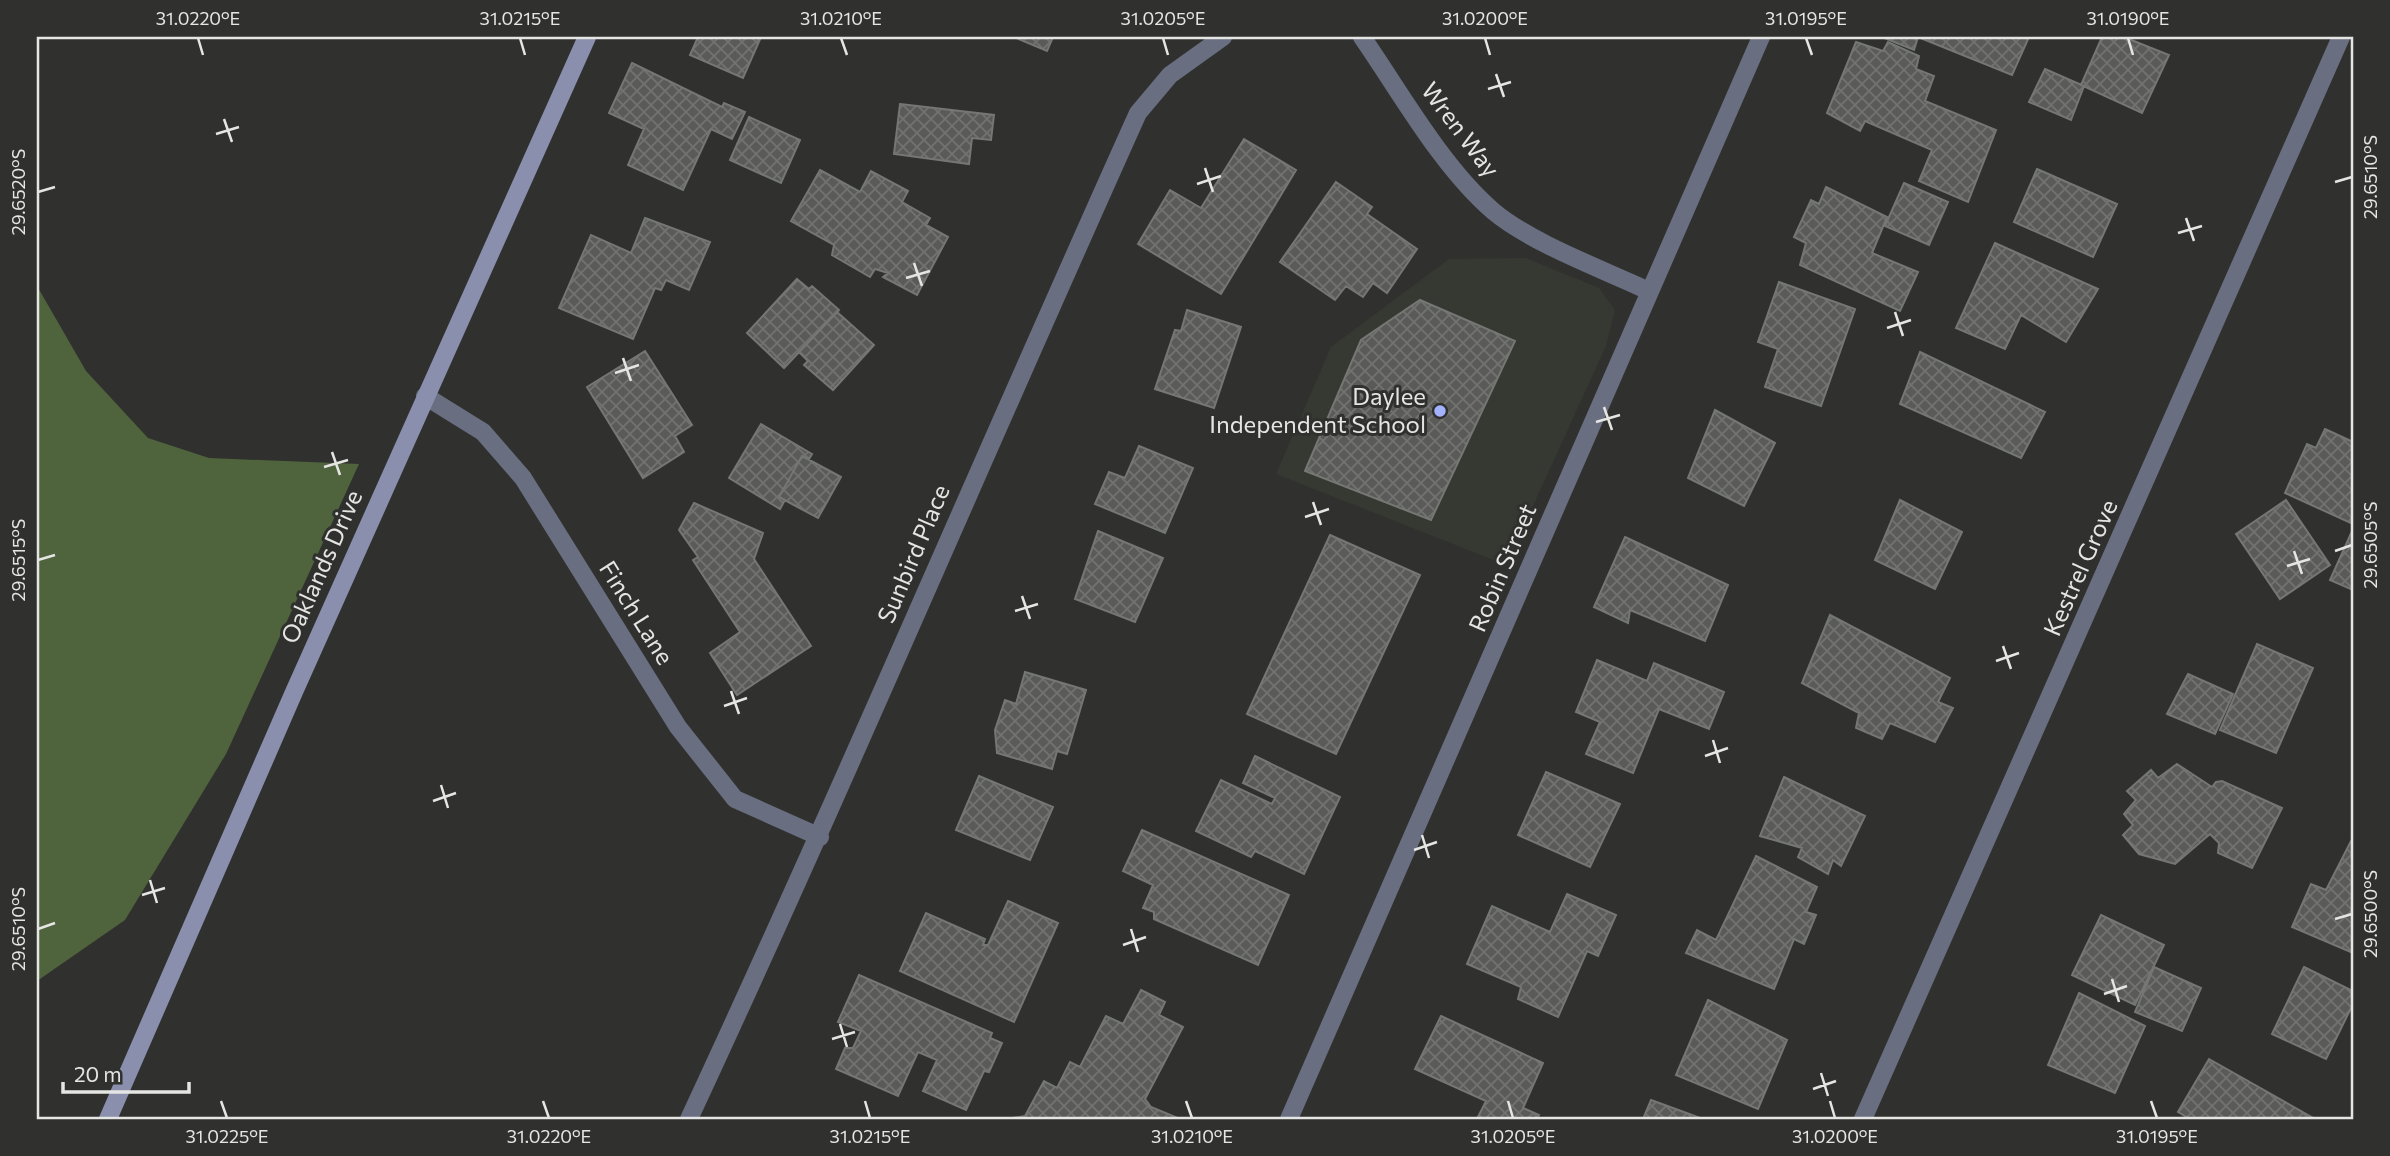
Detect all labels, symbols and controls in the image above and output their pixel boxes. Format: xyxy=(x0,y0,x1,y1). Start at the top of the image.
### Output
text: 31.0220°E xyxy=(156,7,240,29)
text: 31.0215°E xyxy=(480,7,560,29)
text: 31.0210°E xyxy=(800,7,882,29)
text: 31.0205°E xyxy=(1121,7,1205,29)
text: 31.0200°E xyxy=(1442,7,1528,29)
text: 31.0195°E xyxy=(1765,7,1847,29)
text: 31.0190°E xyxy=(2086,7,2170,29)
street label: Wren Way xyxy=(1416,76,1506,182)
text: 29.6510°S xyxy=(2359,135,2381,219)
text: 29.6520°S xyxy=(7,149,29,235)
place label: Daylee Independent School xyxy=(1209,381,1426,438)
marker: Daylee Independent School xyxy=(1432,403,1448,419)
street label: Sunbird Place xyxy=(870,480,955,627)
street label: Oaklands Drive xyxy=(274,485,367,648)
street label: Kestrel Grove xyxy=(2037,495,2123,640)
street label: Robin Street xyxy=(1462,499,1542,636)
text: 29.6505°S xyxy=(2359,502,2381,588)
text: 29.6515°S xyxy=(7,519,29,601)
street label: Finch Lane xyxy=(594,555,680,669)
text: 29.6500°S xyxy=(2359,870,2381,958)
text: 29.6510°S xyxy=(7,887,29,971)
scale bar xyxy=(63,1051,189,1095)
text: 20 m xyxy=(74,1061,122,1086)
text: 31.0225°E xyxy=(185,1125,269,1147)
text: 31.0220°E xyxy=(507,1125,591,1147)
text: 31.0215°E xyxy=(830,1125,910,1147)
text: 31.0210°E xyxy=(1151,1125,1233,1147)
text: 31.0205°E xyxy=(1471,1125,1555,1147)
text: 31.0200°E xyxy=(1792,1125,1878,1147)
text: 31.0195°E xyxy=(2116,1125,2198,1147)

